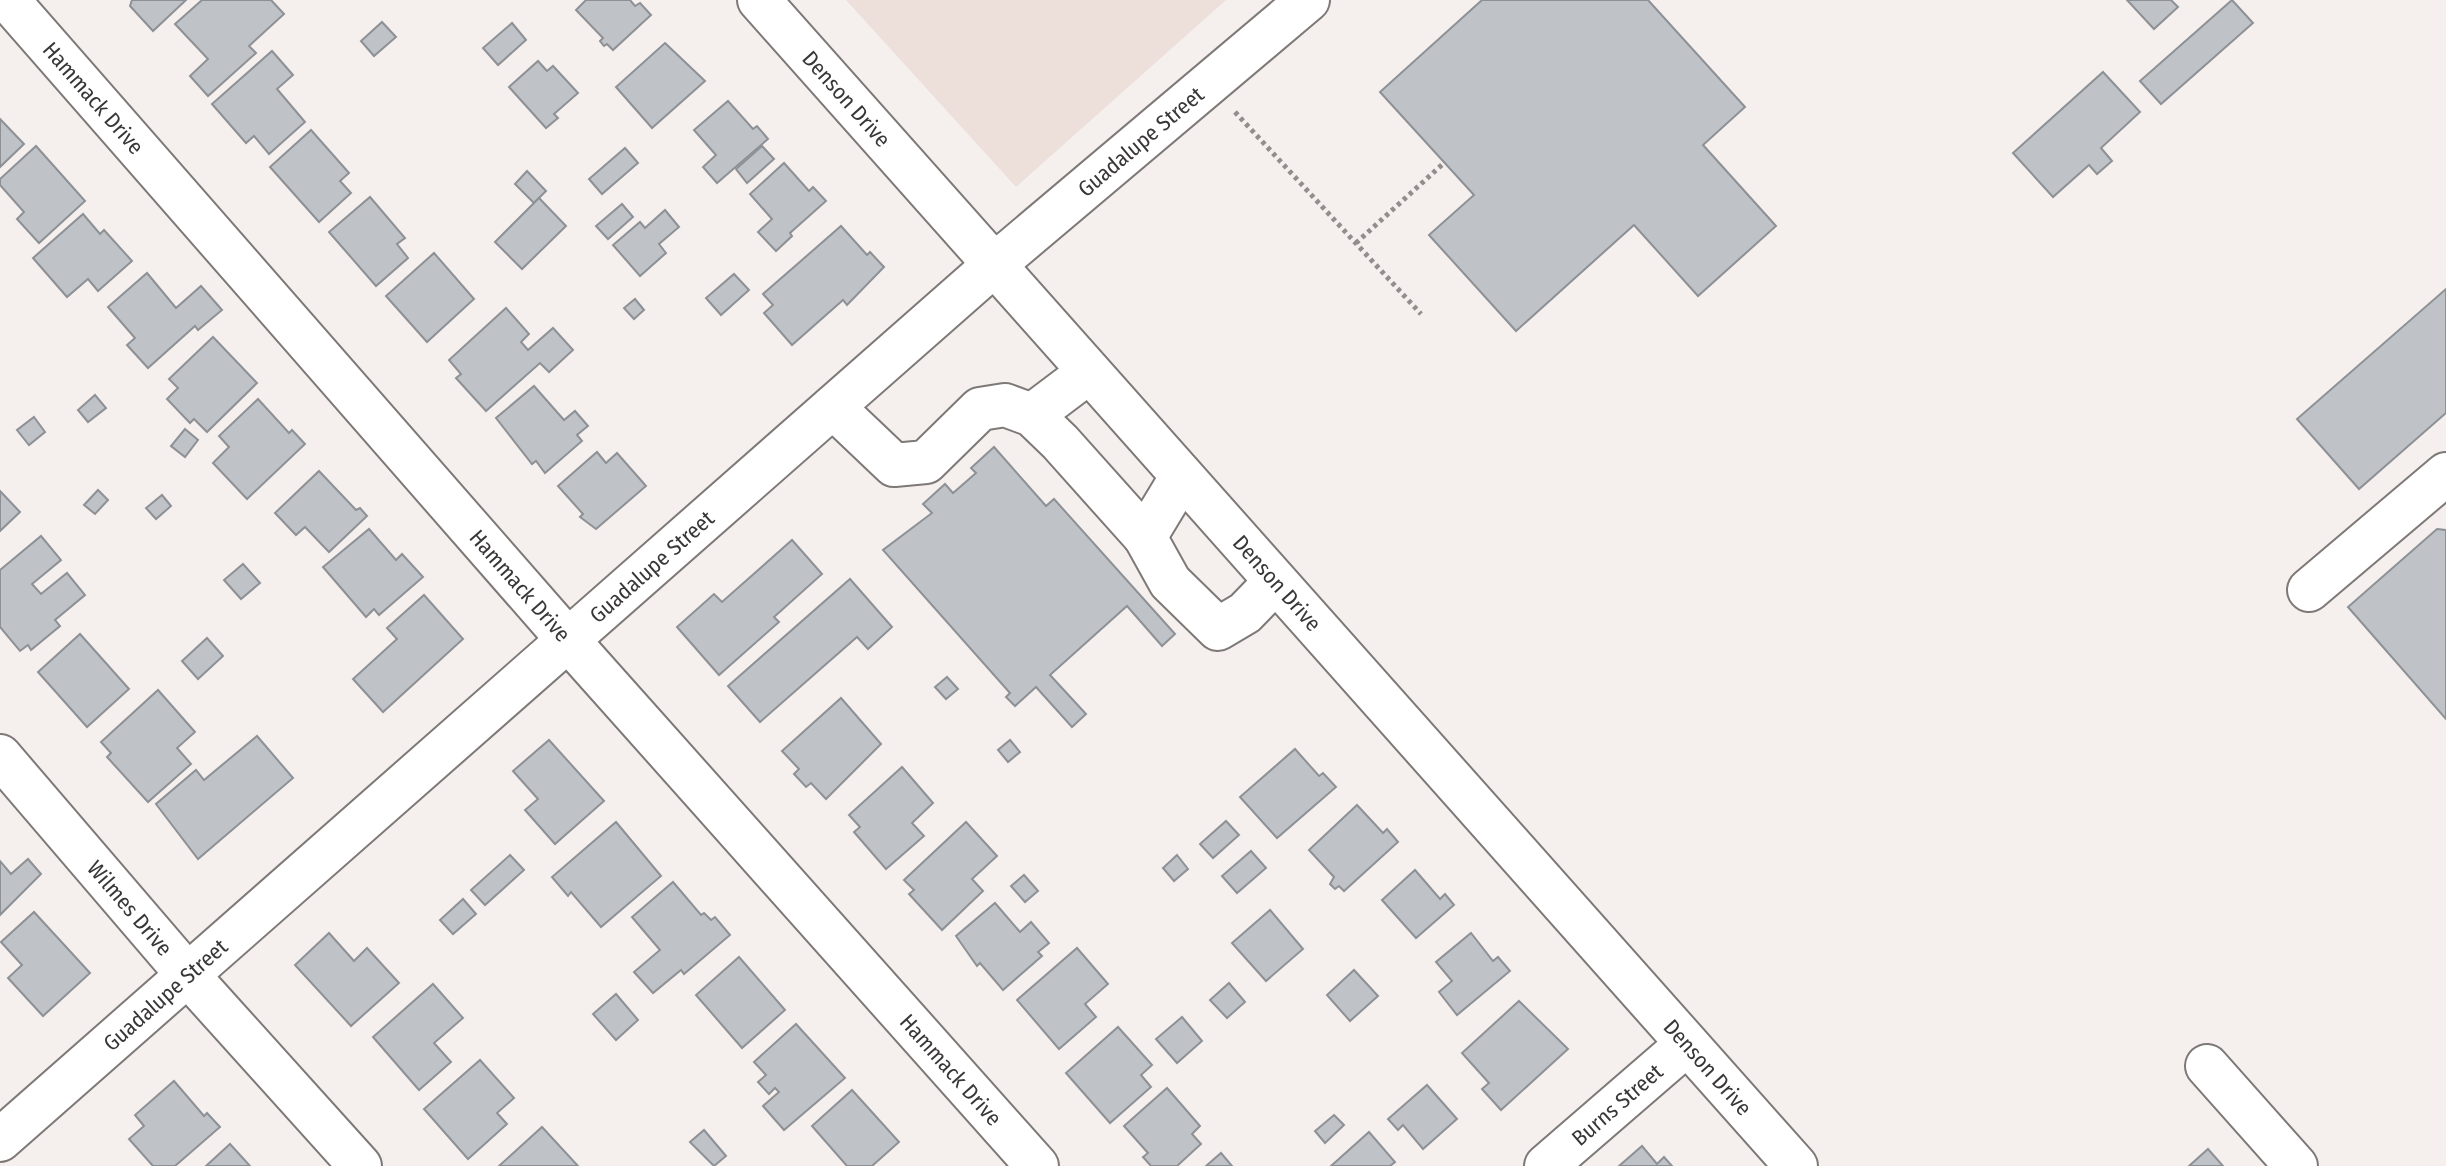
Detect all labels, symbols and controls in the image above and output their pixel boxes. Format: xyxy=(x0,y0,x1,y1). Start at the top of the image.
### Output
street label: Hammack Drive xyxy=(37,36,150,159)
street label: Denson Drive xyxy=(797,45,897,152)
street label: Guadalupe Street xyxy=(1072,80,1210,202)
street label: Guadalupe Street xyxy=(584,504,720,628)
street label: Hammack Drive xyxy=(464,524,577,647)
street label: Denson Drive xyxy=(1228,529,1327,637)
street label: Wilmes Drive xyxy=(82,855,178,961)
street label: Guadalupe Street xyxy=(97,932,233,1056)
street label: Hammack Drive xyxy=(894,1008,1008,1131)
street label: Denson Drive xyxy=(1658,1013,1758,1121)
street label: Burns Street xyxy=(1566,1057,1669,1151)

